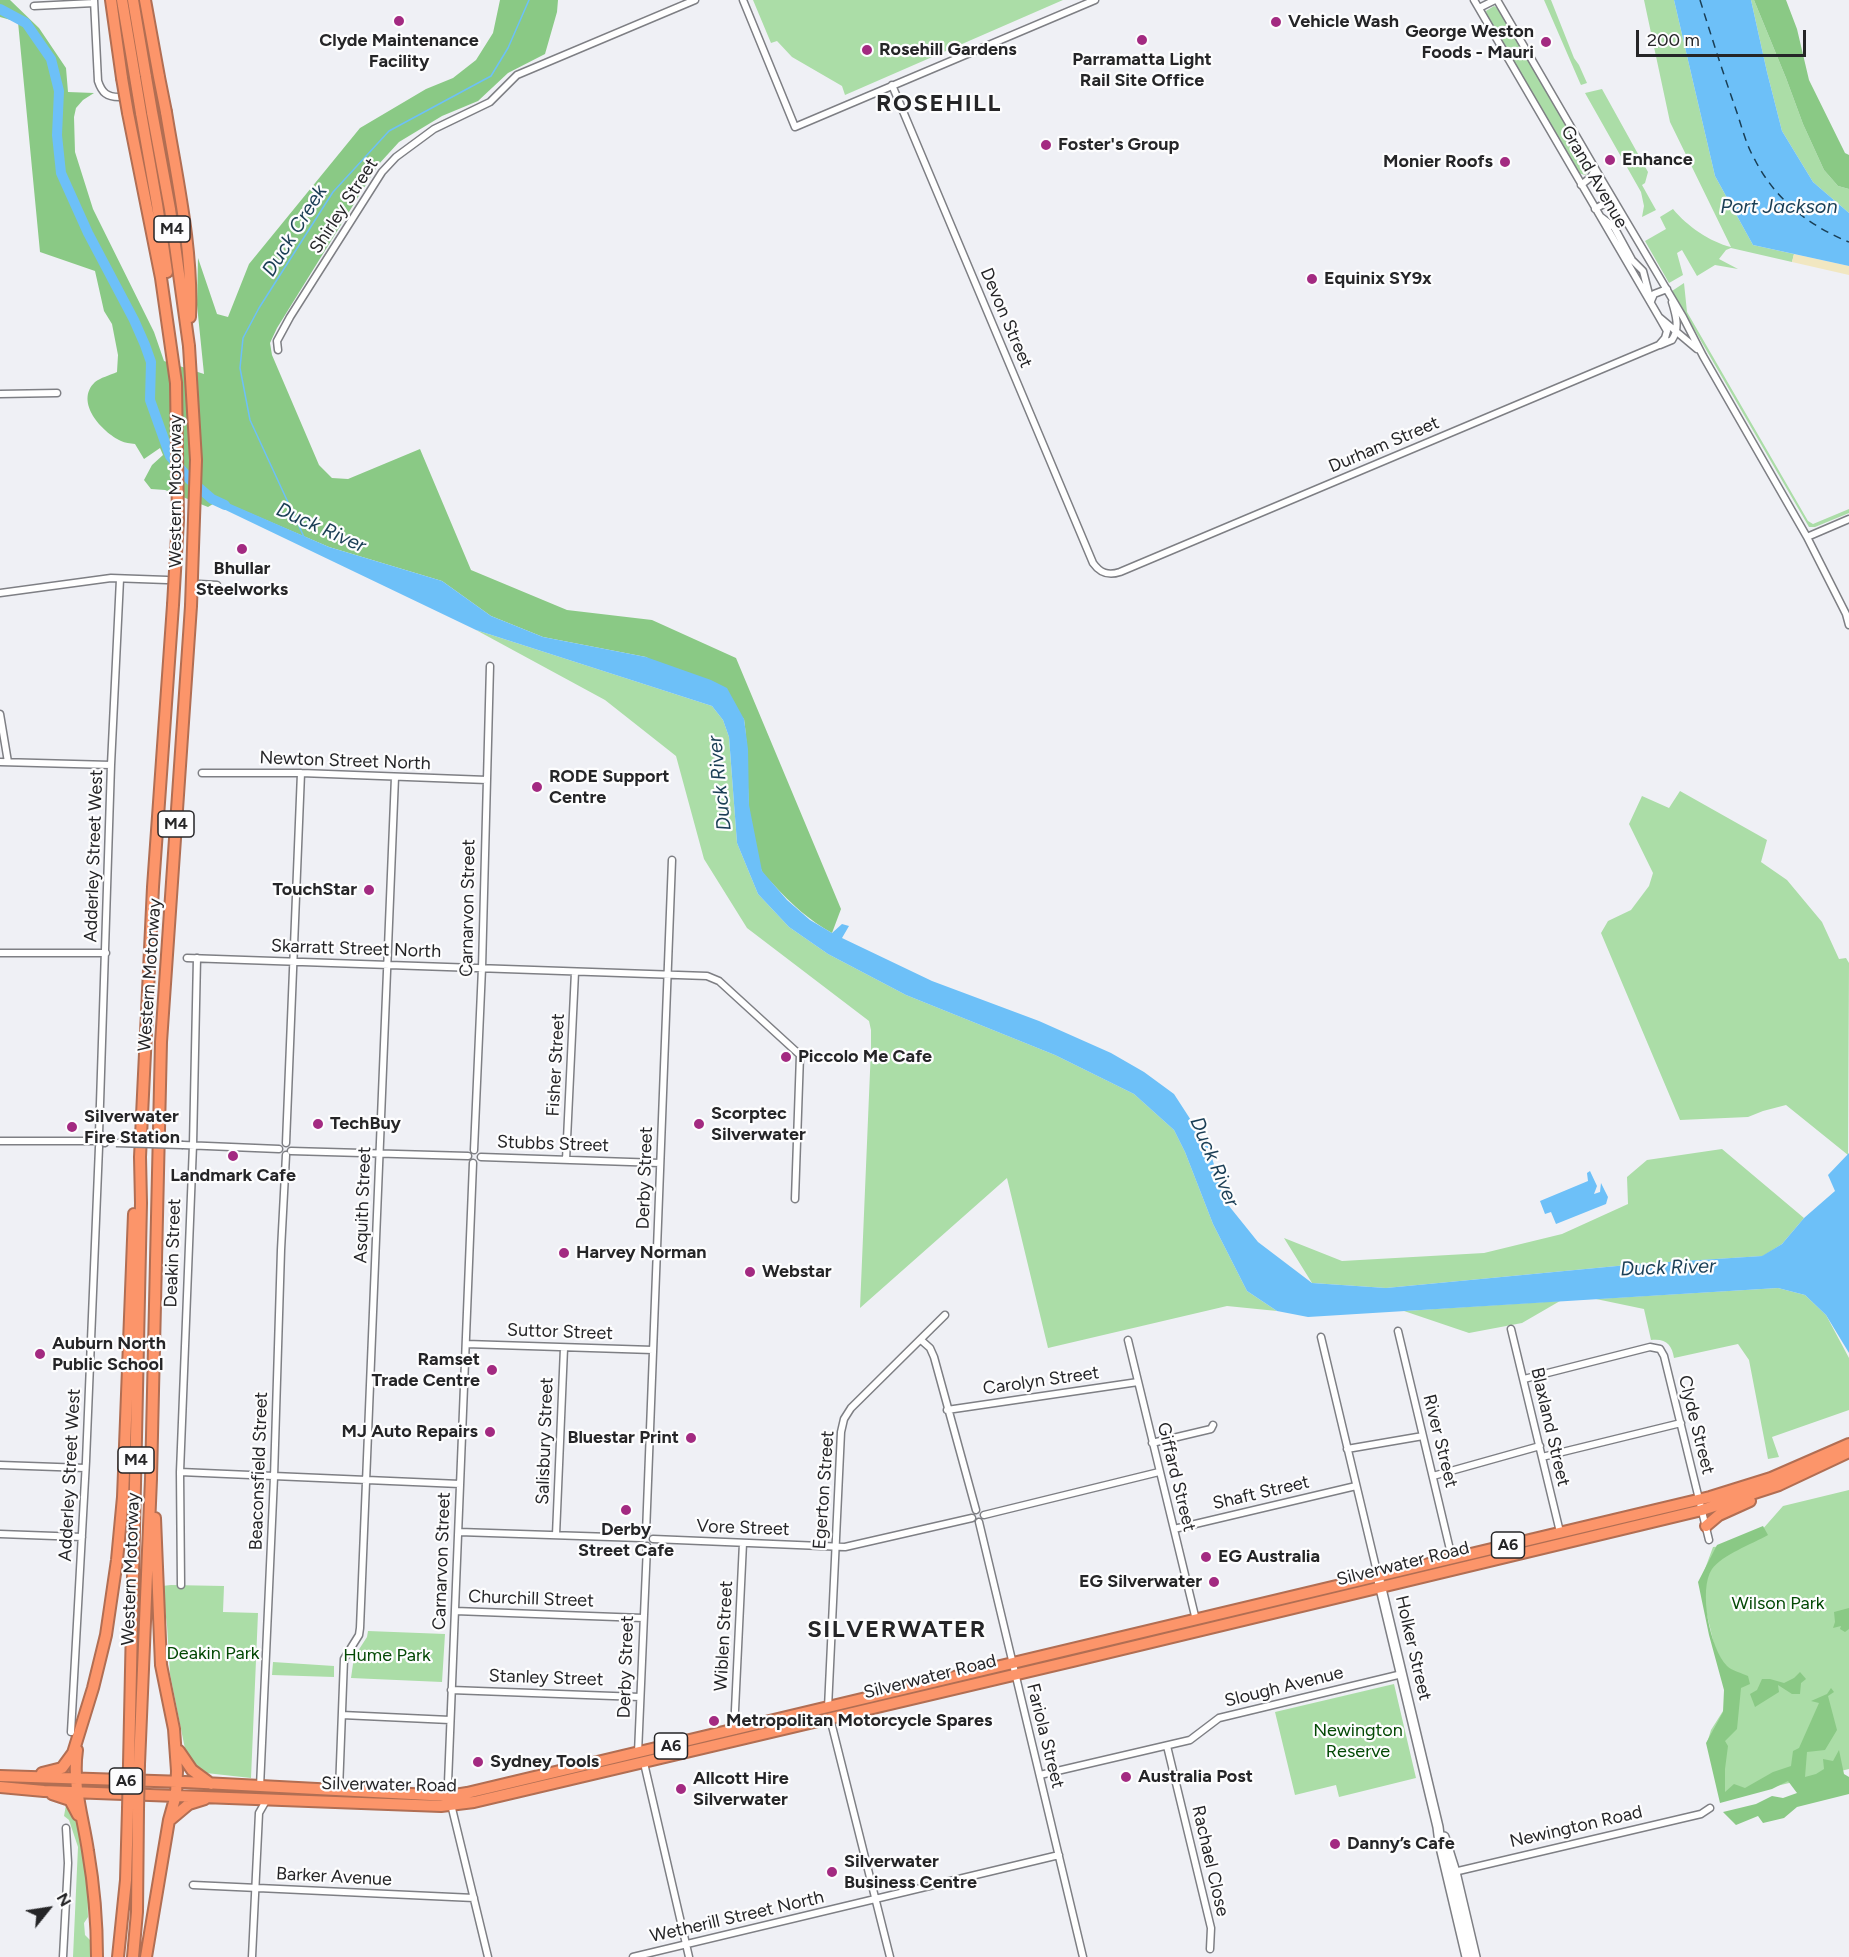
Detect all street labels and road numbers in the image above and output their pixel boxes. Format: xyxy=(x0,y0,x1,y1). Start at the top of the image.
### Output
street label: Grand Avenue xyxy=(1556,122,1632,232)
street label: Shirley Street xyxy=(305,154,383,258)
road number: M4 xyxy=(154,216,190,242)
street label: Devon Street xyxy=(975,265,1037,371)
street label: Durham Street xyxy=(1326,412,1442,478)
street label: Western Motorway xyxy=(165,414,187,568)
street label: Newton Street North xyxy=(259,747,431,775)
street label: Adderley Street West xyxy=(80,769,108,943)
road number: M4 xyxy=(158,811,194,837)
street label: Carnarvon Street xyxy=(456,839,480,977)
street label: Western Motorway xyxy=(134,898,166,1052)
street label: Skarratt Street North xyxy=(271,935,441,963)
street label: Fisher Street xyxy=(543,1013,569,1117)
street label: Derby Street xyxy=(632,1126,658,1230)
street label: Stubbs Street xyxy=(497,1131,609,1157)
street label: Asquith Street xyxy=(350,1146,376,1264)
street label: Deakin Street xyxy=(160,1198,186,1308)
street label: Suttor Street xyxy=(507,1319,613,1345)
street label: Carolyn Street xyxy=(982,1362,1100,1400)
street label: Blaxland Street xyxy=(1526,1365,1574,1489)
street label: Clyde Street xyxy=(1673,1373,1719,1477)
street label: Salisbury Street xyxy=(532,1377,558,1505)
street label: Adderley Street West xyxy=(55,1388,85,1562)
street label: Beaconsfield Street xyxy=(245,1391,273,1551)
street label: River Street xyxy=(1418,1392,1462,1490)
street label: Giffard Street xyxy=(1152,1420,1200,1534)
street label: Egerton Street xyxy=(809,1430,839,1550)
road number: M4 xyxy=(118,1447,154,1473)
street label: Shaft Street xyxy=(1211,1471,1311,1515)
street label: Western Motorway xyxy=(118,1492,144,1646)
street label: Carnarvon Street xyxy=(429,1492,455,1630)
street label: Vore Street xyxy=(696,1516,790,1540)
road number: A6 xyxy=(1492,1532,1524,1558)
street label: Silverwater Road xyxy=(1334,1537,1472,1591)
street label: Wiblen Street xyxy=(710,1580,738,1692)
street label: Churchill Street xyxy=(468,1586,594,1612)
street label: Holker Street xyxy=(1390,1593,1436,1703)
street label: Derby Street xyxy=(613,1615,639,1719)
street label: Silverwater Road xyxy=(861,1650,999,1704)
street label: Slough Avenue xyxy=(1222,1662,1346,1712)
street label: Stanley Street xyxy=(488,1665,604,1691)
street label: Fariola Street xyxy=(1022,1681,1068,1791)
road number: A6 xyxy=(654,1733,688,1759)
road number: A6 xyxy=(110,1768,142,1794)
street label: Silverwater Road xyxy=(321,1773,457,1797)
street label: Newington Road xyxy=(1508,1801,1644,1853)
street label: Rachael Close xyxy=(1187,1803,1233,1919)
street label: Barker Avenue xyxy=(276,1863,392,1891)
street label: Wetherill Street North xyxy=(648,1886,826,1948)

